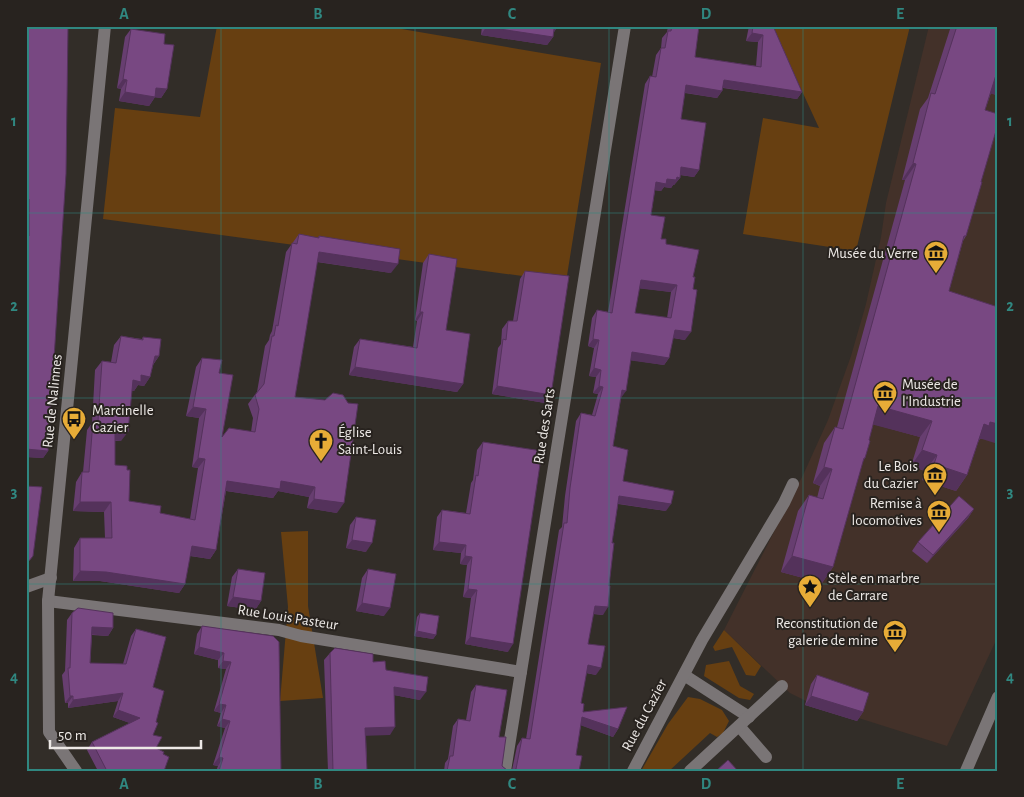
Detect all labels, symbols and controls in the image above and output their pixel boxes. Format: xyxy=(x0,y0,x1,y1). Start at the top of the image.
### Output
text: A xyxy=(119,6,129,22)
text: B xyxy=(313,6,323,22)
text: C xyxy=(508,6,517,22)
text: D xyxy=(701,6,712,22)
text: E xyxy=(896,6,904,22)
text: 1 xyxy=(11,113,17,129)
text: 1 xyxy=(1007,113,1013,129)
museum icon: Musée du Verre xyxy=(923,240,949,274)
place label: Musée du Verre xyxy=(828,246,918,261)
text: 2 xyxy=(10,298,18,314)
text: 2 xyxy=(1006,298,1014,314)
street label: Rue de Nalinnes xyxy=(40,353,65,449)
place label: Musée de l'Industrie xyxy=(902,377,961,409)
museum icon: Musée de l'Industrie xyxy=(872,380,898,414)
street label: Rue des Sarts xyxy=(531,387,558,465)
place label: Marcinelle Cazier xyxy=(92,403,154,435)
bus stop icon: Marcinelle Cazier xyxy=(61,406,87,440)
place label: Église Saint-Louis xyxy=(338,423,402,457)
church icon: Église Saint-Louis xyxy=(308,428,334,462)
place label: Le Bois du Cazier xyxy=(864,459,918,491)
museum icon: Le Bois du Cazier xyxy=(922,462,948,496)
text: 3 xyxy=(11,484,18,500)
text: 3 xyxy=(1007,484,1014,500)
place label: Remise à locomotives xyxy=(852,496,922,528)
museum icon: Remise à locomotives xyxy=(926,499,952,533)
place label: Stèle en marbre de Carrare xyxy=(828,571,920,603)
place icon: Stèle en marbre de Carrare xyxy=(797,574,823,608)
street label: Rue Louis Pasteur xyxy=(237,602,339,633)
place label: Reconstitution de galerie de mine xyxy=(776,616,878,648)
museum icon: Reconstitution de galerie de mine xyxy=(882,619,908,653)
text: 4 xyxy=(10,669,18,685)
text: 4 xyxy=(1006,669,1014,685)
street label: Rue du Cazier xyxy=(619,677,670,754)
scale bar xyxy=(50,717,201,749)
text: 50 m xyxy=(58,728,87,743)
text: A xyxy=(119,776,129,792)
text: B xyxy=(313,776,323,792)
text: C xyxy=(508,776,517,792)
text: D xyxy=(701,776,712,792)
text: E xyxy=(896,776,904,792)

